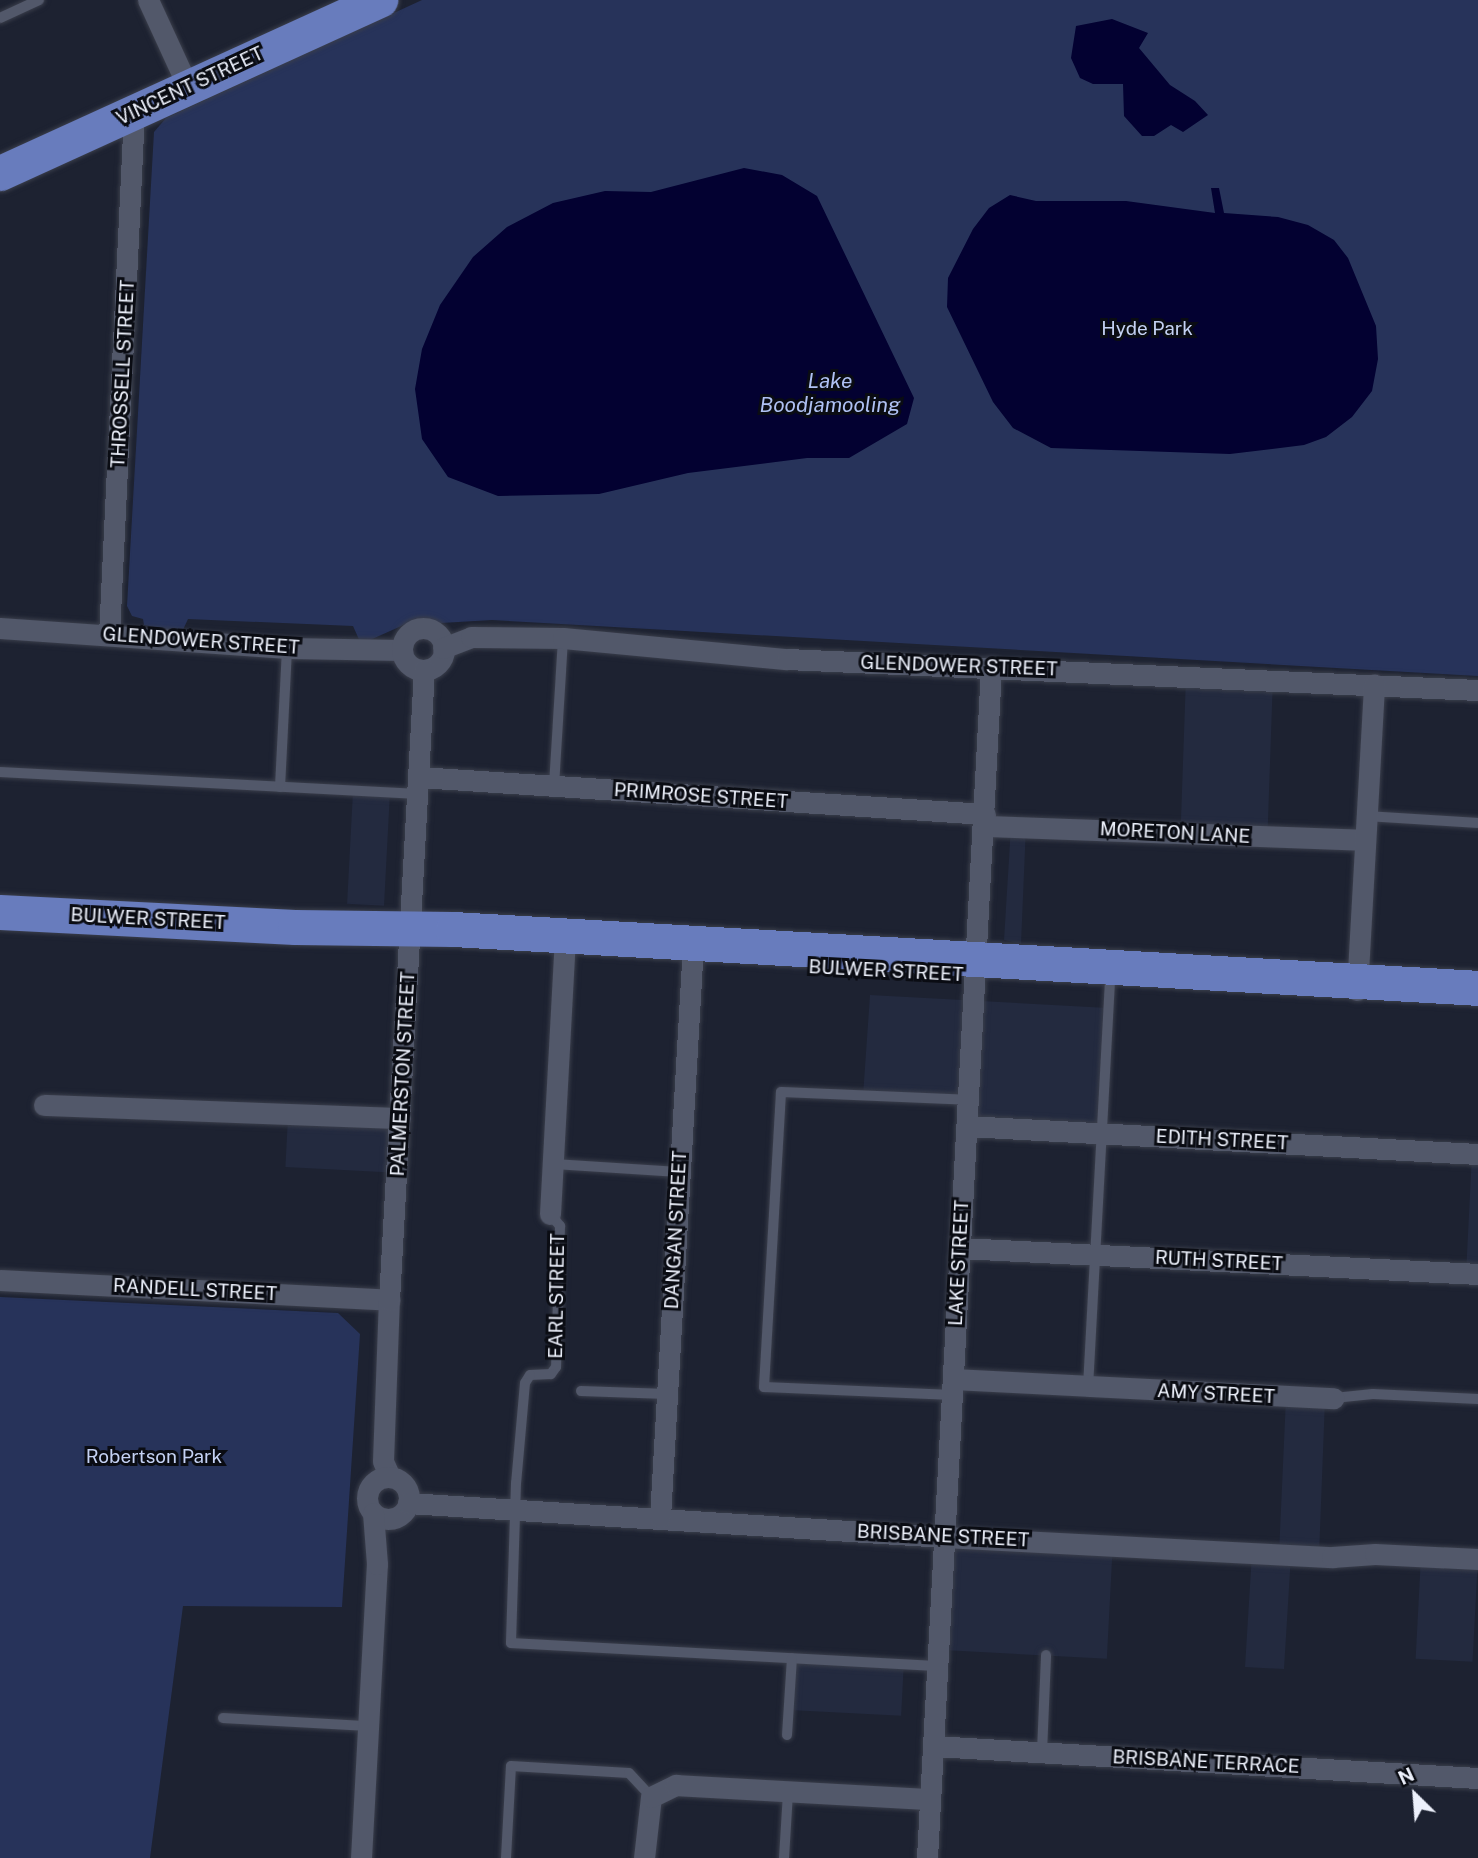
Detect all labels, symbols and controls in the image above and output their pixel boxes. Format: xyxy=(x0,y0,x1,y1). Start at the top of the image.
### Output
street label: VINCENT STREET xyxy=(113,42,267,130)
street label: THROSSELL STREET xyxy=(107,279,139,469)
park label: Hyde Park xyxy=(1101,318,1193,340)
water label: Lake Boodjamooling xyxy=(760,368,900,418)
street label: GLENDOWER STREET xyxy=(102,623,300,659)
street label: GLENDOWER STREET xyxy=(860,651,1058,681)
street label: PRIMROSE STREET xyxy=(613,779,789,813)
street label: MORETON LANE xyxy=(1099,818,1251,848)
street label: BULWER STREET xyxy=(70,904,226,934)
street label: BULWER STREET xyxy=(808,956,964,986)
street label: PALMERSTON STREET xyxy=(386,971,420,1177)
street label: EDITH STREET xyxy=(1155,1125,1289,1155)
street label: DANGAN STREET xyxy=(660,1150,692,1310)
street label: LAKE STREET xyxy=(944,1200,974,1326)
street label: EARL STREET xyxy=(545,1233,569,1359)
street label: RUTH STREET xyxy=(1154,1246,1284,1276)
street label: RANDELL STREET xyxy=(112,1274,278,1306)
street label: AMY STREET xyxy=(1156,1380,1276,1408)
park label: Robertson Park xyxy=(86,1446,222,1468)
street label: BRISBANE STREET xyxy=(856,1520,1030,1552)
street label: BRISBANE TERRACE xyxy=(1112,1746,1300,1778)
north arrow xyxy=(1380,1760,1450,1830)
text: N xyxy=(1395,1763,1418,1789)

